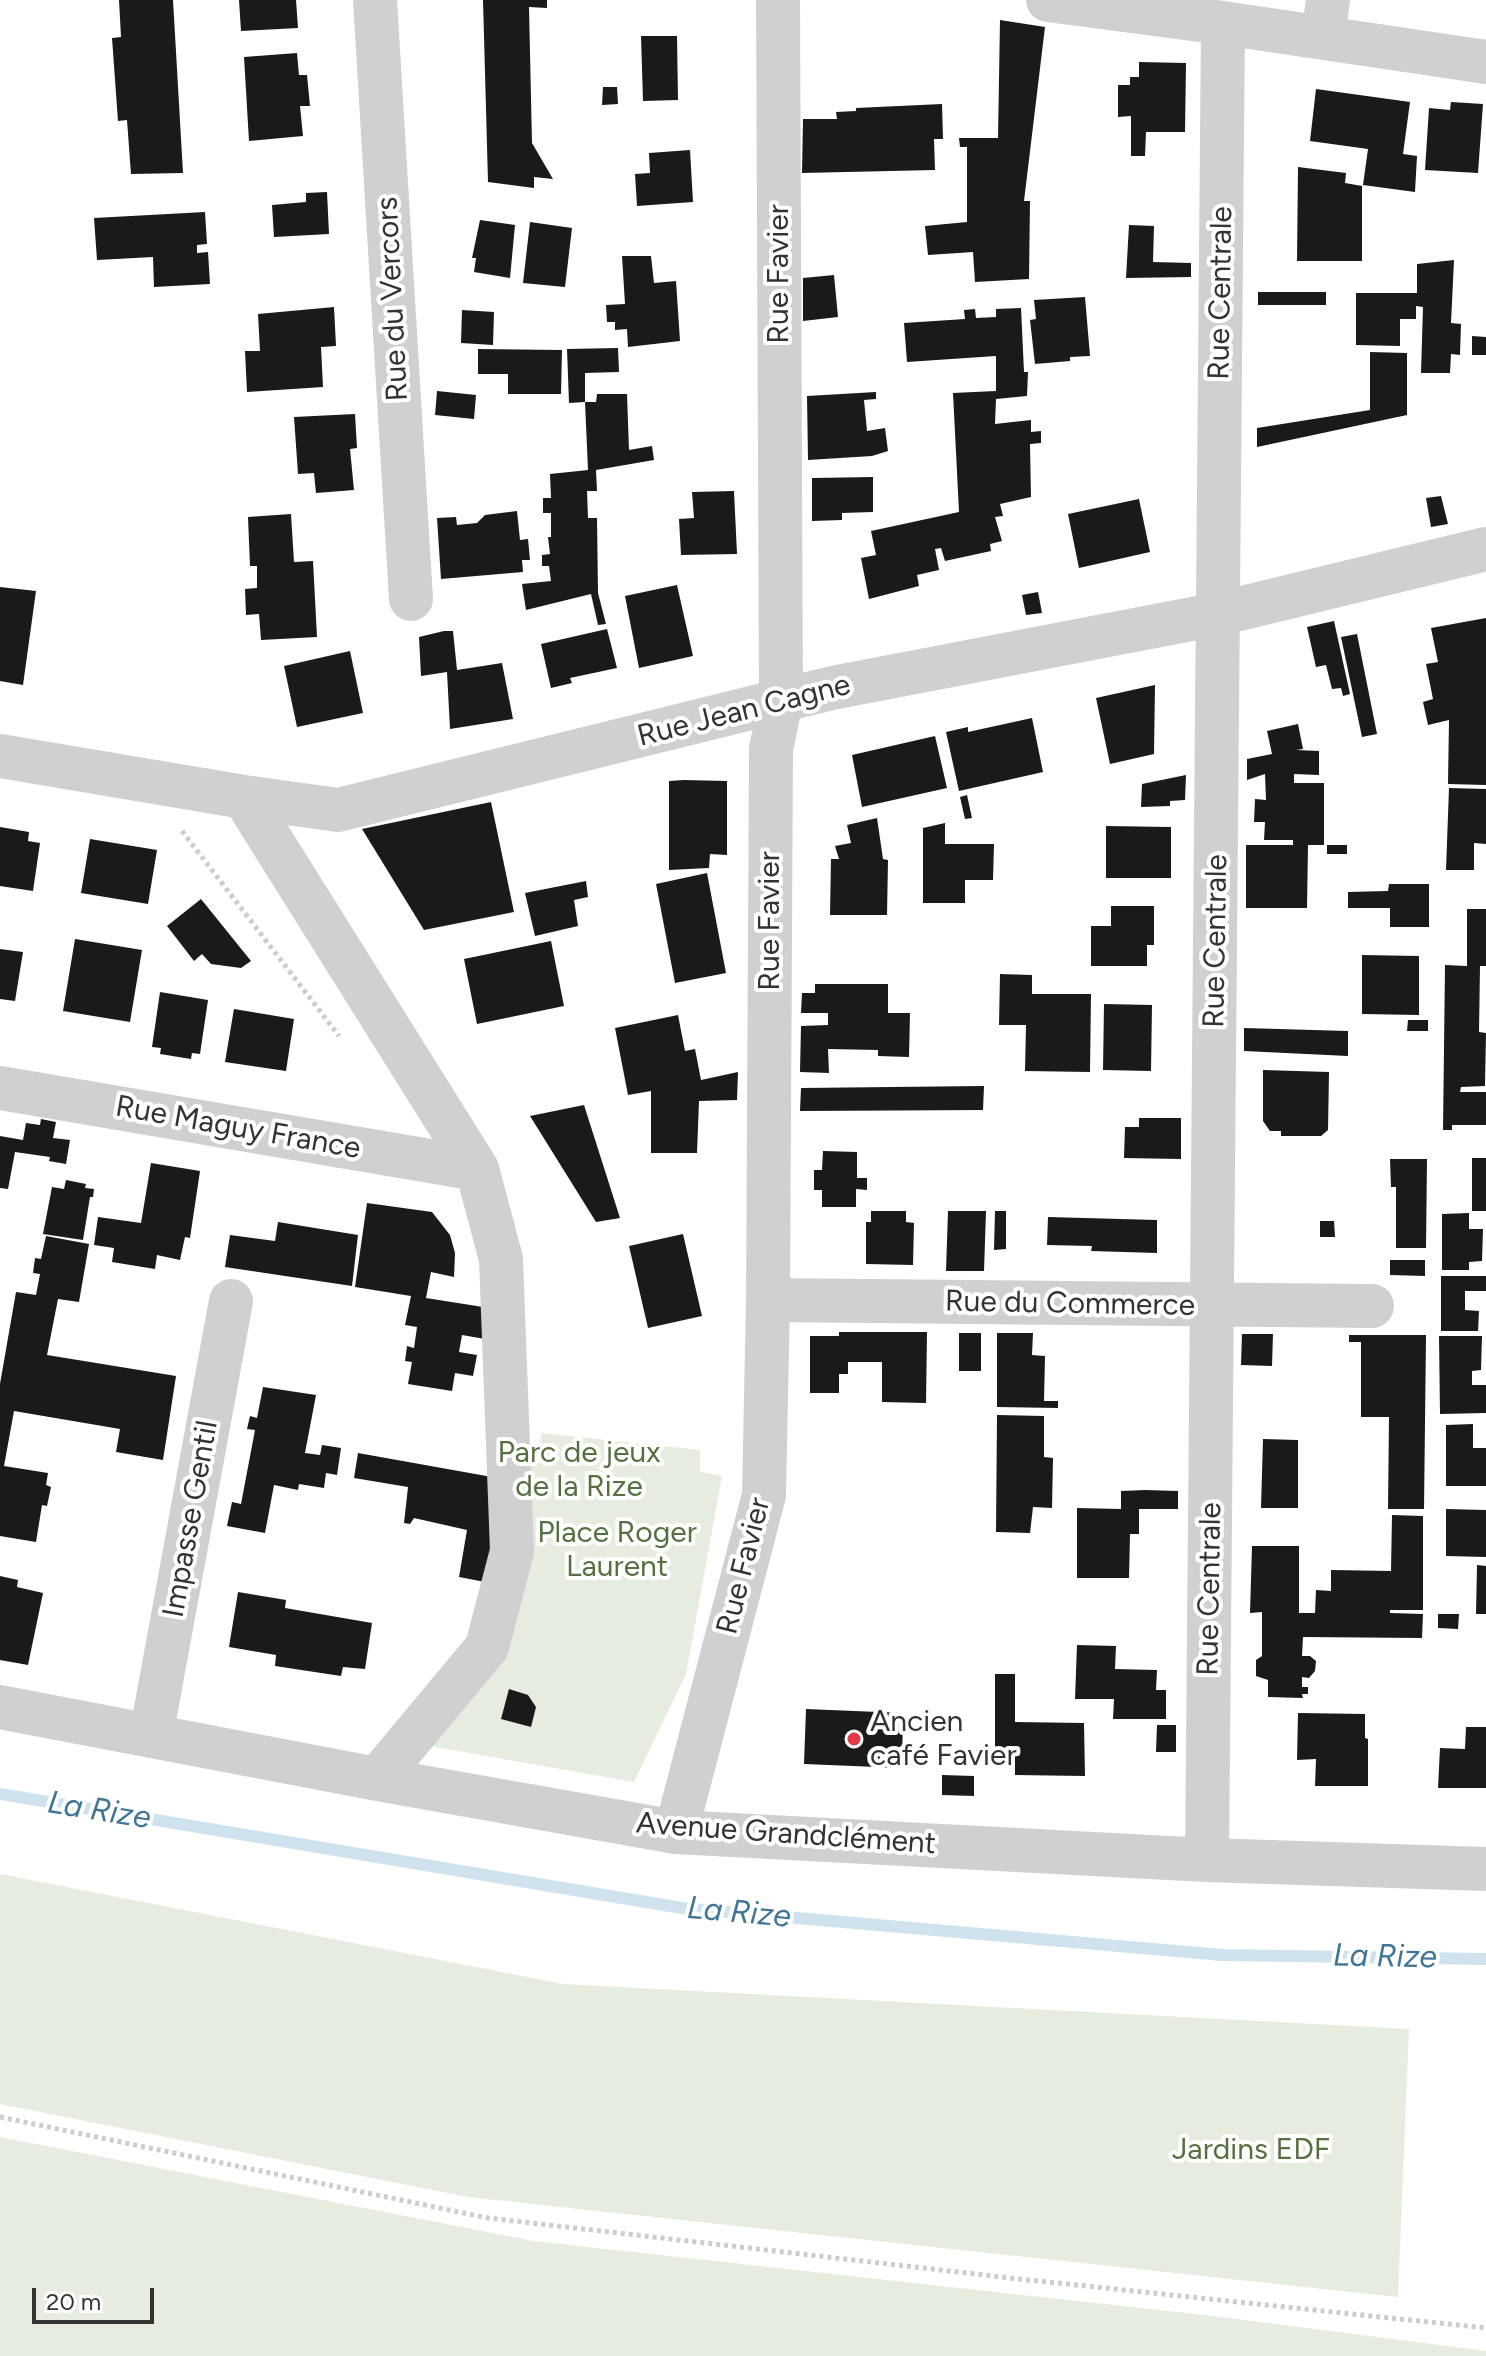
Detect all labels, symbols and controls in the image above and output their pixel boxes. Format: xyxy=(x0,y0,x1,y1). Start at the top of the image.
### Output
street label: Rue du Vercors xyxy=(370,196,416,402)
street label: Rue Favier xyxy=(761,204,797,344)
street label: Rue Centrale xyxy=(1201,206,1241,380)
street label: Rue Jean Cagne xyxy=(634,667,854,755)
street label: Rue Favier xyxy=(752,851,788,991)
street label: Rue Centrale xyxy=(1196,854,1236,1028)
street label: Rue Maguy France xyxy=(113,1089,363,1167)
street label: Rue du Commerce xyxy=(945,1284,1195,1324)
street label: Impasse Gentil xyxy=(156,1418,226,1620)
park label: Parc de jeux de la Rize xyxy=(498,1435,660,1506)
street label: Rue Favier xyxy=(710,1494,778,1638)
street label: Rue Centrale xyxy=(1190,1502,1230,1676)
park label: Place Roger Laurent xyxy=(537,1515,697,1586)
place label: Ancien café Favier xyxy=(870,1704,1017,1774)
marker: Ancien café Favier xyxy=(845,1730,863,1748)
water label: La Rize xyxy=(45,1784,153,1838)
street label: Avenue Grandclément xyxy=(635,1806,937,1862)
water label: La Rize xyxy=(686,1889,792,1937)
water label: La Rize xyxy=(1333,1937,1437,1977)
park label: Jardins EDF xyxy=(1172,2132,1330,2168)
scale bar xyxy=(36,2272,158,2322)
text: 20 m xyxy=(46,2287,101,2316)

